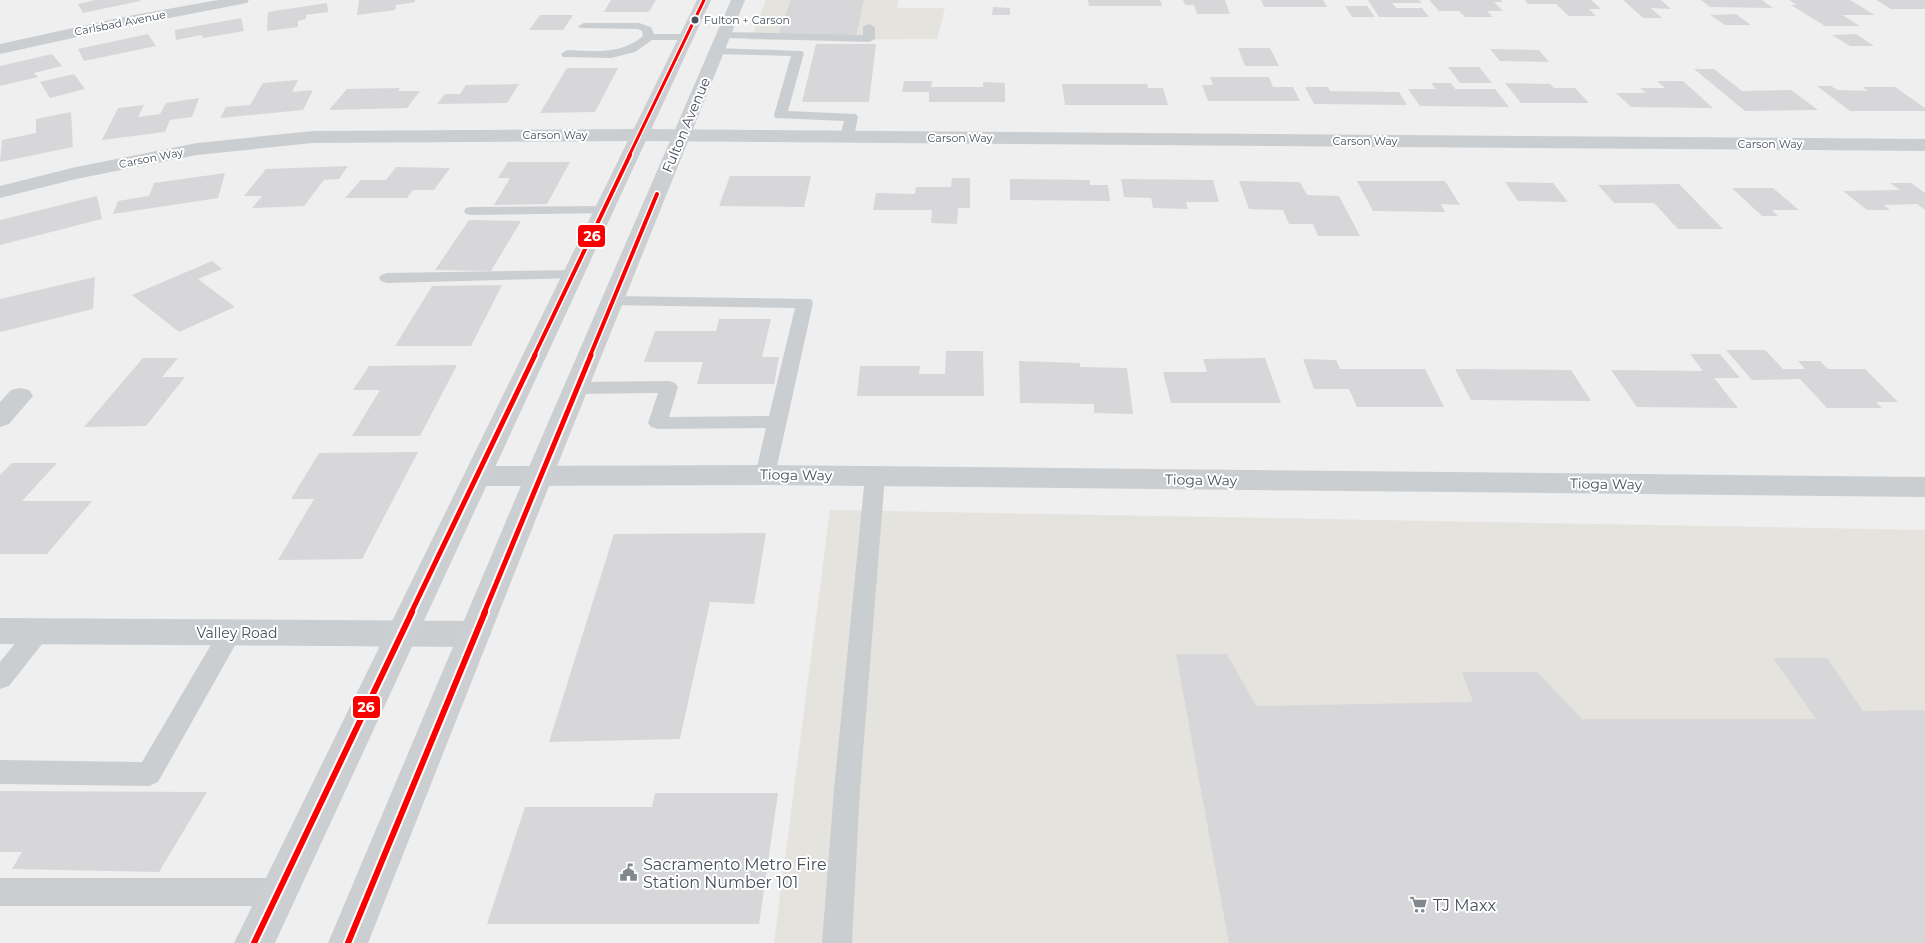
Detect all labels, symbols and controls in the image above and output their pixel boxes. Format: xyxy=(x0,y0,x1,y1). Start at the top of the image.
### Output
street label: Carlsbad Avenue xyxy=(73,7,167,39)
place label: Fulton + Carson xyxy=(704,13,790,27)
marker: Fulton + Carson xyxy=(690,15,700,25)
street label: Fulton Avenue xyxy=(658,75,714,175)
street label: Carson Way xyxy=(522,128,588,142)
street label: Carson Way xyxy=(927,131,993,145)
street label: Carson Way xyxy=(1332,134,1398,148)
street label: Carson Way xyxy=(1737,137,1803,151)
street label: Carson Way xyxy=(118,145,184,171)
line badge: 26 xyxy=(577,224,606,248)
text: 26 xyxy=(583,227,601,245)
street label: Tioga Way xyxy=(760,465,833,485)
street label: Tioga Way xyxy=(1165,470,1238,490)
street label: Tioga Way xyxy=(1570,474,1643,494)
street label: Valley Road xyxy=(196,624,278,642)
line badge: 26 xyxy=(352,695,381,719)
text: 26 xyxy=(357,698,375,716)
place label: Sacramento Metro Fire Station Number 101 xyxy=(643,855,827,892)
public building icon: Sacramento Metro Fire Station Number 101 xyxy=(619,863,639,883)
supermarket icon: TJ Maxx xyxy=(1409,895,1429,915)
place label: TJ Maxx xyxy=(1433,896,1496,915)

